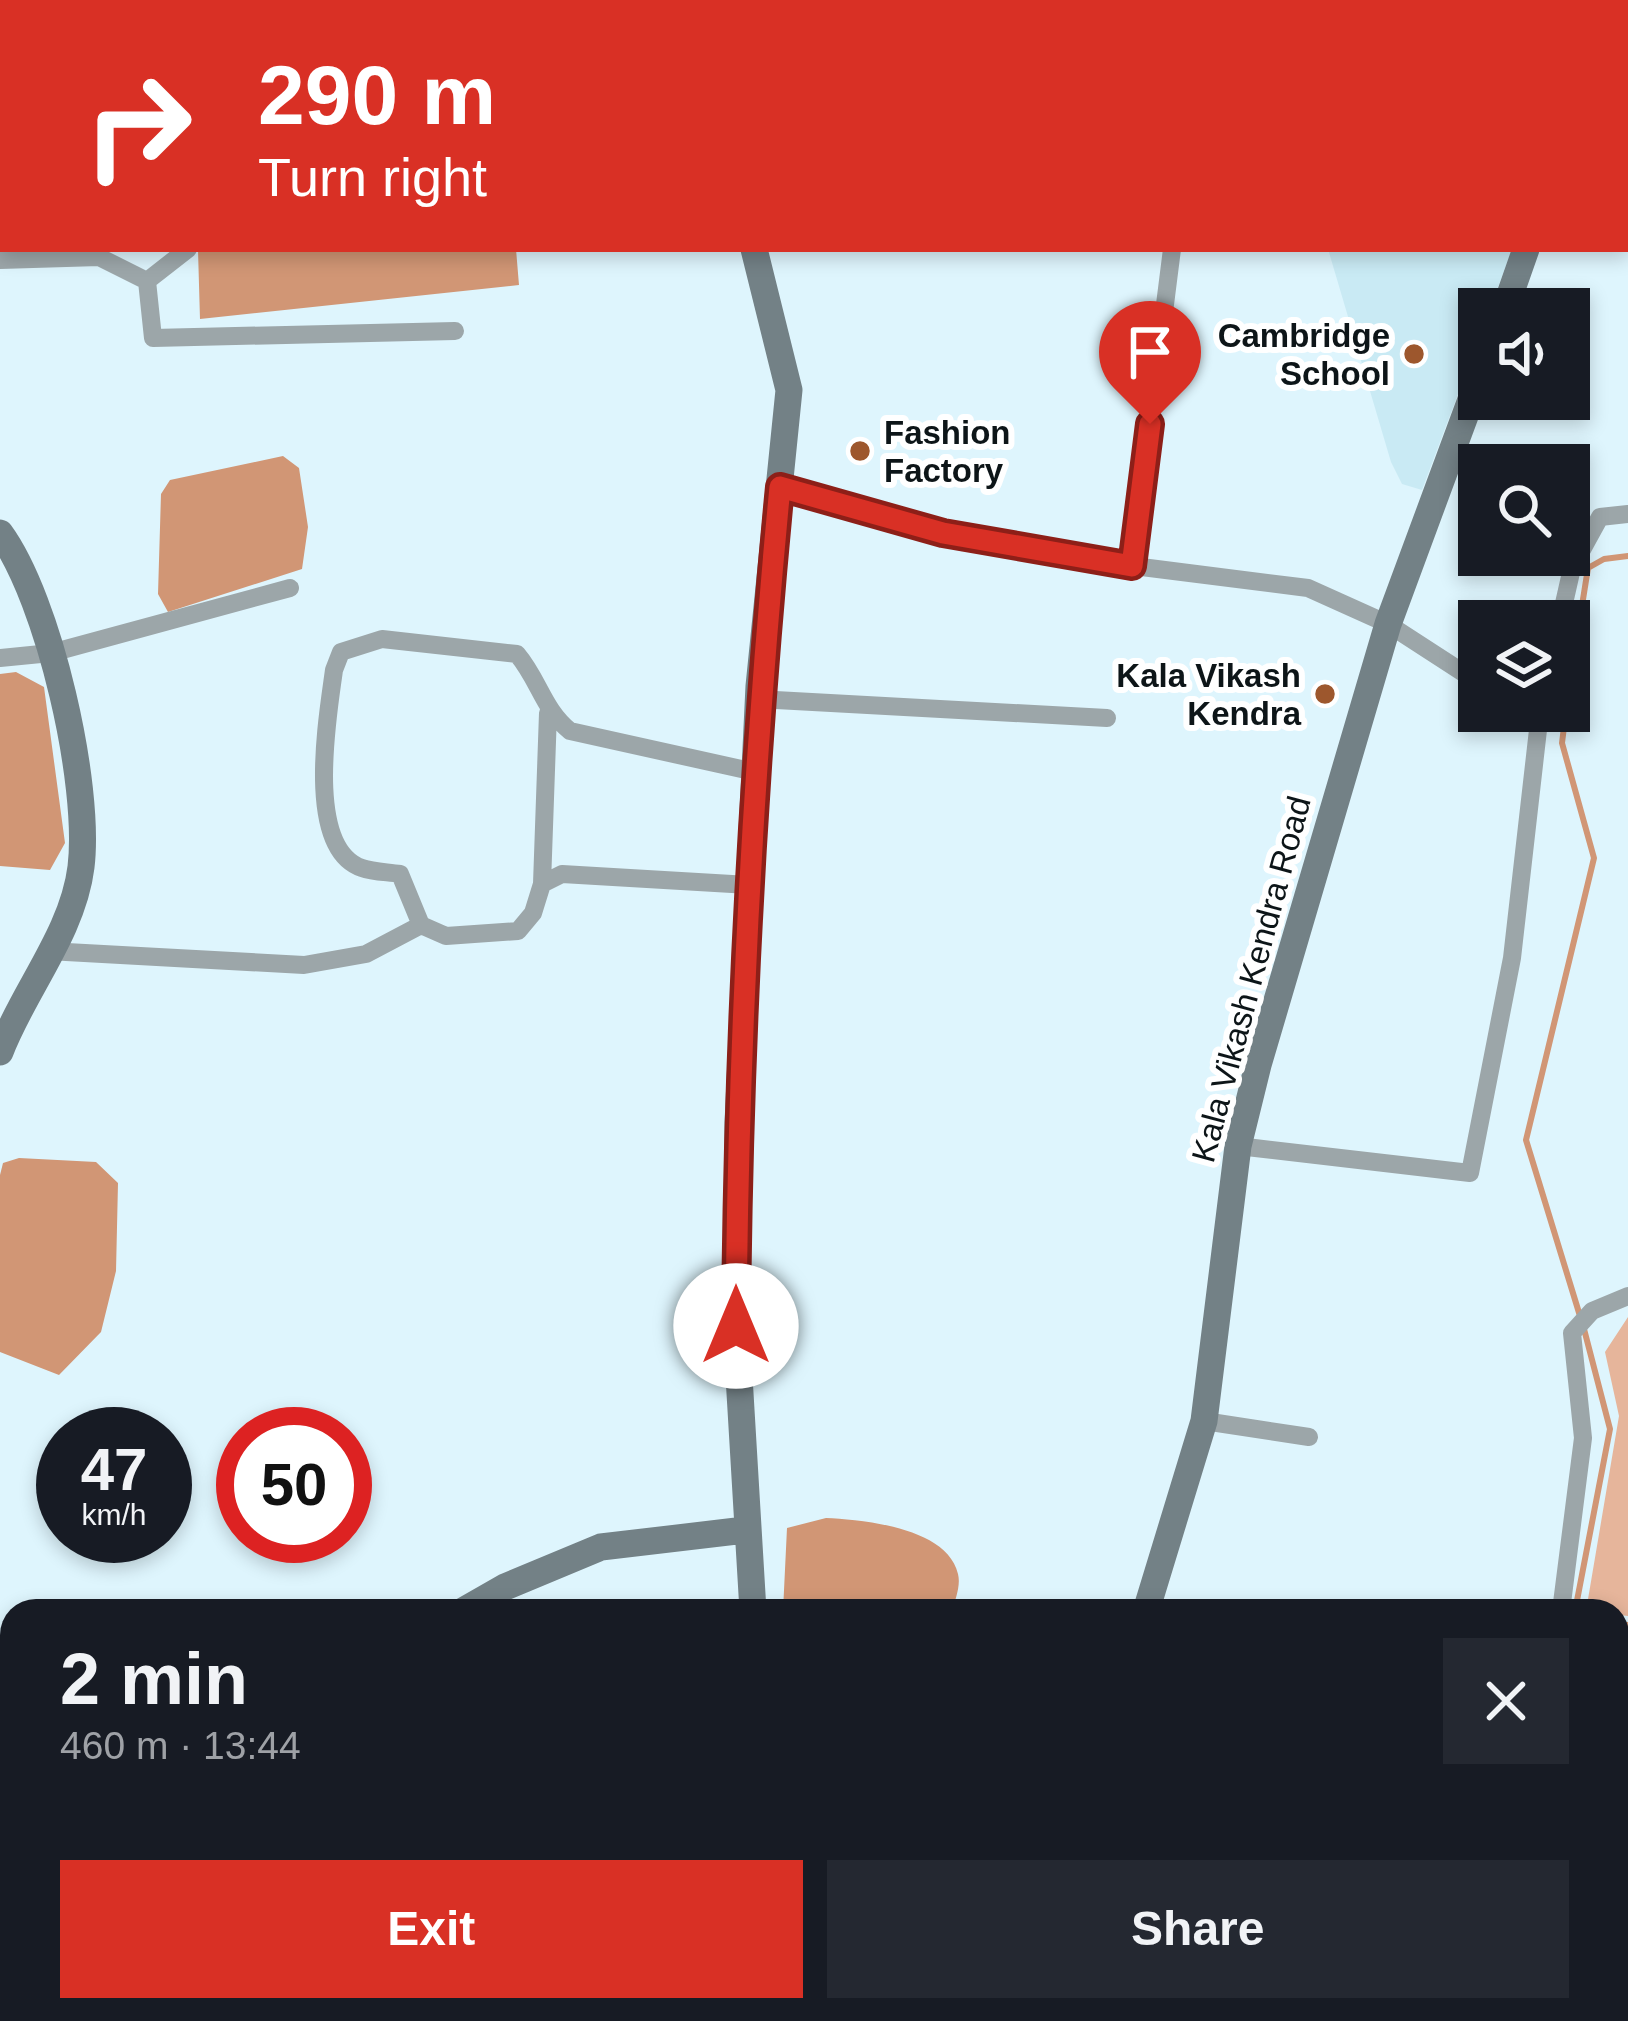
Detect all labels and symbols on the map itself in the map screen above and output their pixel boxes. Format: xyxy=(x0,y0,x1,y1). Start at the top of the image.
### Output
pin xyxy=(1099,301,1201,424)
place label: Cambridge School xyxy=(1218,317,1390,392)
marker: Cambridge School xyxy=(1401,341,1427,367)
place label: Fashion Factory xyxy=(884,414,1011,489)
marker: Fashion Factory xyxy=(847,438,873,464)
place label: Kala Vikash Kendra xyxy=(1116,657,1302,732)
marker: Kala Vikash Kendra xyxy=(1312,681,1338,707)
street label: Kala Vikash Kendra Road xyxy=(1184,792,1318,1166)
position arrow xyxy=(673,1263,799,1389)
speed limit sign: 50 xyxy=(216,1407,372,1563)

